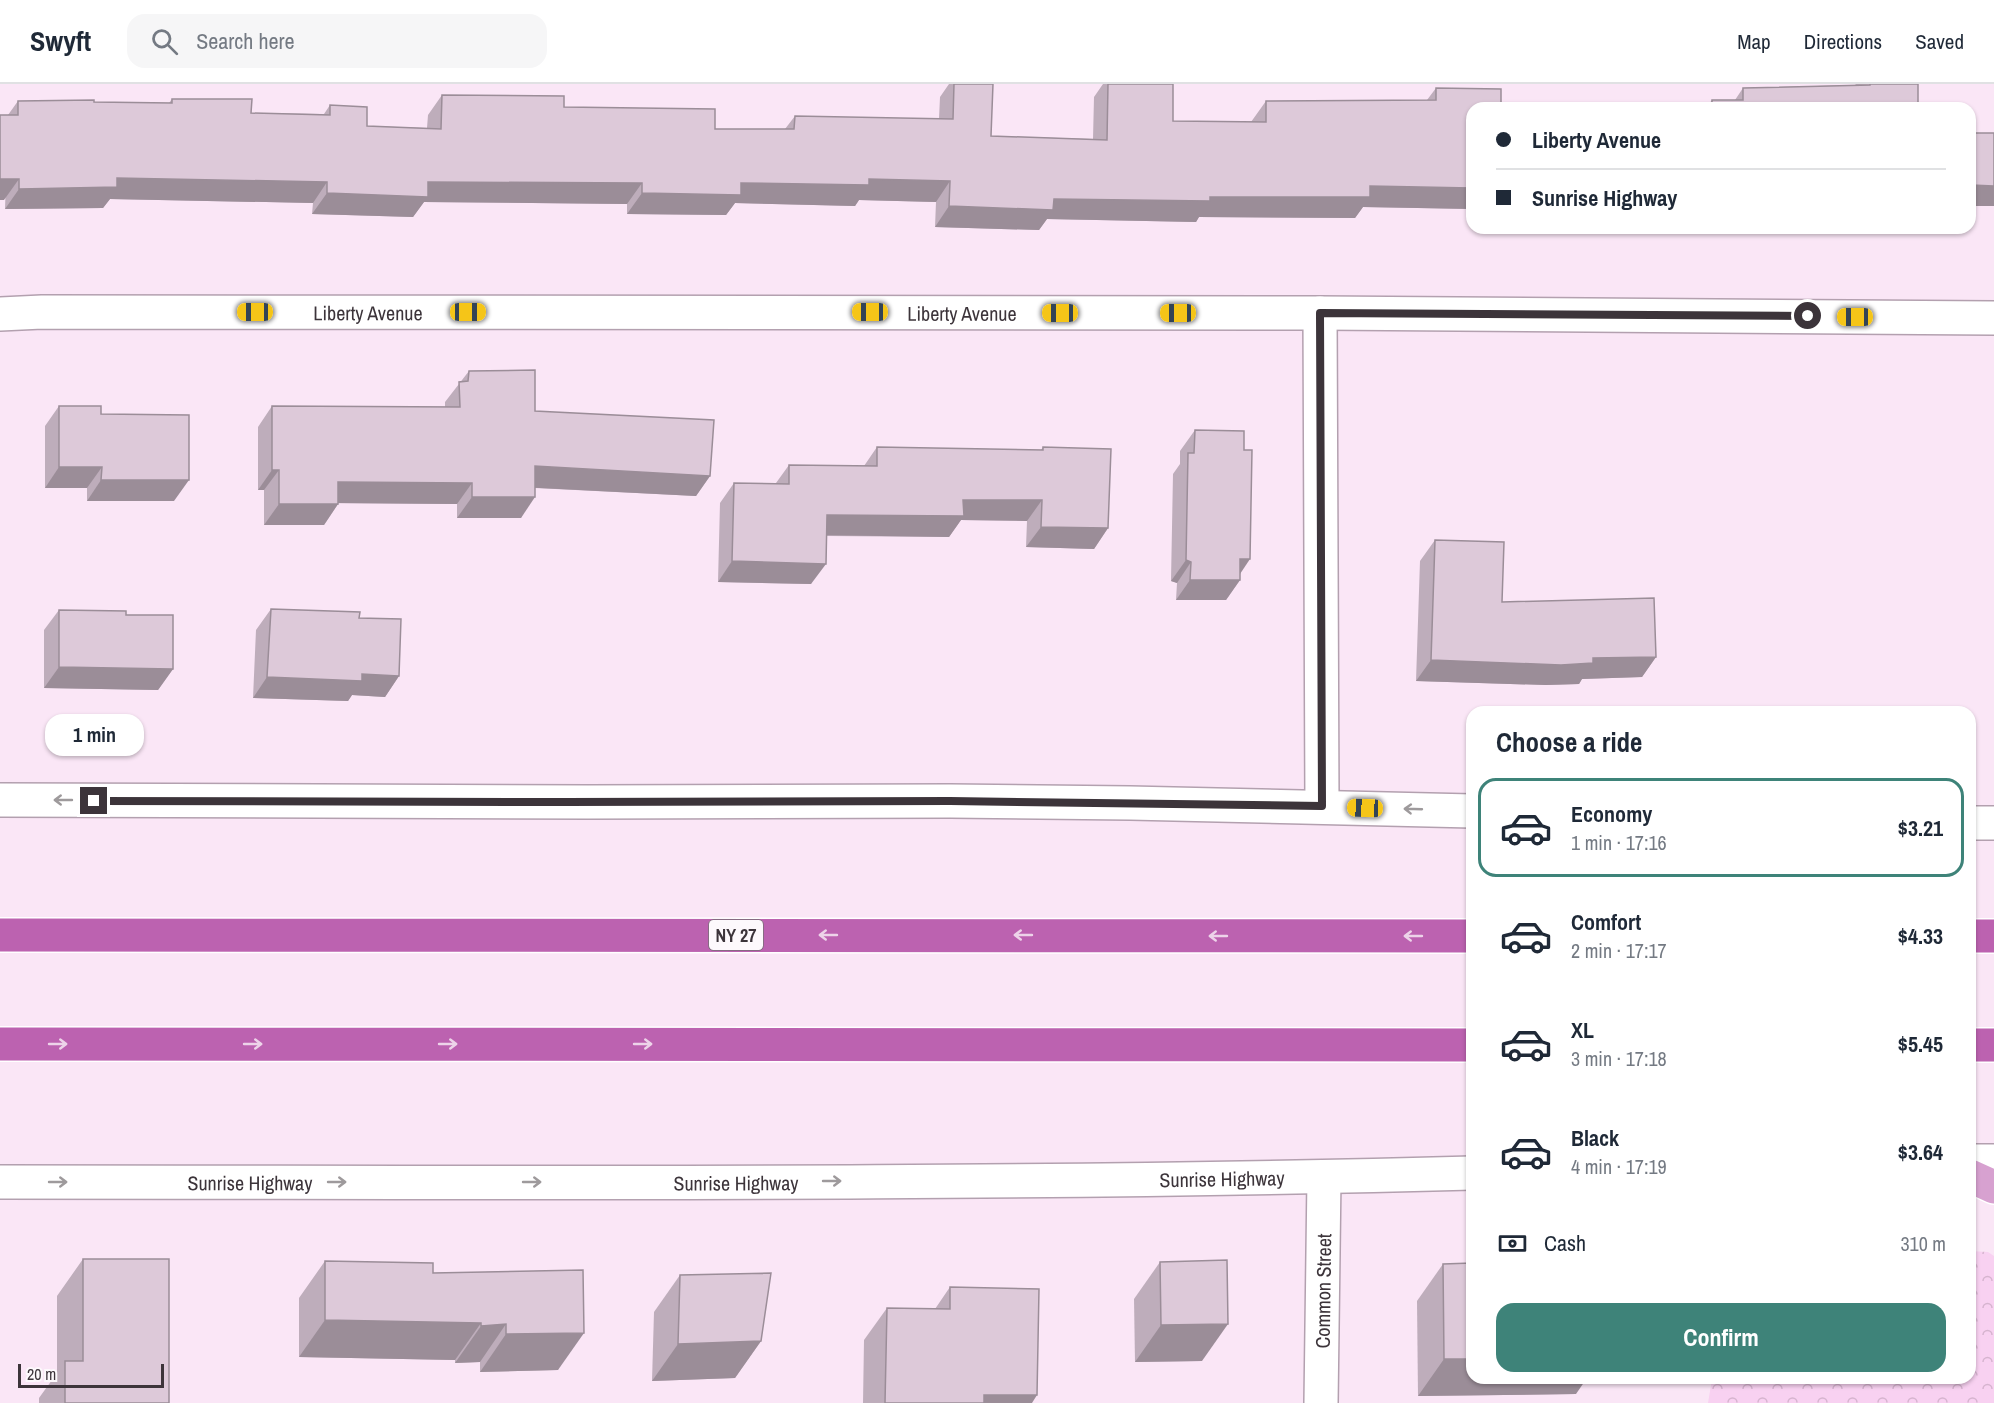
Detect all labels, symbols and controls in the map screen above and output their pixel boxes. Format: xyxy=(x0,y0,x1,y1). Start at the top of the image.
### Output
search box xyxy=(127,14,547,68)
text: Swyft xyxy=(30,22,91,60)
icon: search xyxy=(148,25,181,58)
text: Search here xyxy=(196,26,295,56)
text: Map xyxy=(1737,27,1771,56)
text: Directions xyxy=(1804,27,1882,56)
text: Saved xyxy=(1915,27,1964,56)
text: Liberty Avenue xyxy=(1532,125,1661,155)
text: Sunrise Highway xyxy=(1532,183,1677,213)
street label: Liberty Avenue xyxy=(313,299,423,326)
street label: Liberty Avenue xyxy=(907,299,1017,326)
route start xyxy=(1794,302,1821,329)
car xyxy=(237,303,273,321)
car xyxy=(450,303,486,321)
car xyxy=(852,303,888,321)
car xyxy=(1042,304,1078,322)
car xyxy=(1160,304,1196,322)
car xyxy=(1837,308,1873,326)
callout: 1 min xyxy=(44,714,144,756)
text: 1 min xyxy=(73,721,116,748)
text: Choose a ride xyxy=(1496,724,1642,760)
route end xyxy=(80,787,107,814)
one-way arrow xyxy=(54,794,74,806)
car xyxy=(1347,798,1383,818)
text: Economy xyxy=(1571,799,1652,829)
icon: car xyxy=(1499,801,1553,855)
one-way arrow xyxy=(1404,803,1424,815)
text: $3.21 xyxy=(1898,813,1943,843)
text: 1 min · 17:16 xyxy=(1571,829,1667,856)
text: Comfort xyxy=(1571,907,1641,937)
icon: car xyxy=(1499,909,1553,963)
road number: NY 27 xyxy=(709,920,763,950)
text: $4.33 xyxy=(1898,921,1943,951)
one-way arrow xyxy=(819,929,839,941)
one-way arrow xyxy=(1014,930,1034,941)
one-way arrow xyxy=(1209,930,1229,942)
one-way arrow xyxy=(1404,930,1424,942)
text: 2 min · 17:17 xyxy=(1571,937,1667,964)
text: XL xyxy=(1571,1015,1594,1045)
icon: car xyxy=(1499,1017,1553,1071)
text: $5.45 xyxy=(1898,1029,1943,1059)
one-way arrow xyxy=(48,1038,68,1050)
one-way arrow xyxy=(243,1038,263,1050)
one-way arrow xyxy=(438,1038,458,1050)
one-way arrow xyxy=(633,1038,653,1050)
text: 3 min · 17:18 xyxy=(1571,1045,1667,1072)
text: Black xyxy=(1571,1123,1619,1153)
icon: car xyxy=(1499,1125,1553,1179)
text: $3.64 xyxy=(1898,1137,1943,1167)
text: 4 min · 17:19 xyxy=(1571,1153,1667,1180)
street label: Sunrise Highway xyxy=(1159,1164,1285,1193)
street label: Sunrise Highway xyxy=(187,1169,313,1196)
street label: Sunrise Highway xyxy=(673,1169,799,1196)
one-way arrow xyxy=(822,1175,842,1187)
one-way arrow xyxy=(48,1176,68,1188)
one-way arrow xyxy=(327,1176,347,1188)
one-way arrow xyxy=(522,1176,542,1188)
icon: cash xyxy=(1496,1227,1529,1260)
text: Cash xyxy=(1544,1228,1586,1258)
text: 310 m xyxy=(1900,1230,1946,1257)
street label: Common Street xyxy=(1308,1233,1337,1349)
button: Confirm xyxy=(1496,1303,1946,1372)
scale bar xyxy=(18,1361,164,1388)
text: 20 m xyxy=(27,1363,56,1385)

